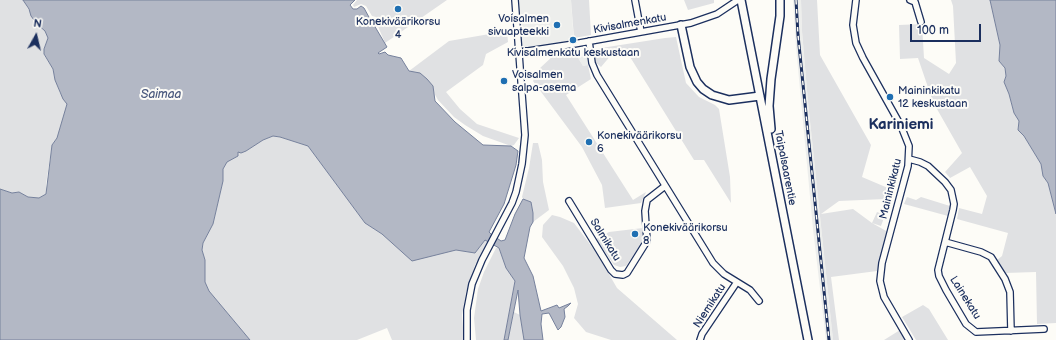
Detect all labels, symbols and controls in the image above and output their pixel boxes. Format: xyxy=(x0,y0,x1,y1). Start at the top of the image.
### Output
marker: Konekiväärikorsu 4 xyxy=(393,4,403,14)
street label: Kivisalmenkatu xyxy=(592,11,668,37)
place label: Voisalmen sivuapteekki xyxy=(488,12,549,38)
place label: Konekiväärikorsu 4 xyxy=(356,15,440,41)
north arrow xyxy=(16,16,56,56)
scale bar xyxy=(912,16,983,42)
text: N xyxy=(33,17,43,31)
marker: Voisalmen sivuapteekki xyxy=(552,20,562,30)
text: 100 m xyxy=(917,23,949,38)
marker: Kivisalmenkatu keskustaan xyxy=(568,35,578,45)
place label: Kivisalmenkatu keskustaan xyxy=(507,46,639,60)
place label: Voisalmen salpa-asema xyxy=(512,68,576,94)
marker: Voisalmen salpa-asema xyxy=(499,76,509,86)
place label: Maininkikatu 12 keskustaan xyxy=(898,84,967,110)
water label: Saimaa xyxy=(141,88,181,102)
marker: Maininkikatu 12 keskustaan xyxy=(885,92,895,102)
district label: Kariniemi xyxy=(869,116,933,134)
place label: Konekiväärikorsu 6 xyxy=(597,129,682,155)
street label: Taipalsaarentie xyxy=(771,129,799,207)
marker: Konekiväärikorsu 6 xyxy=(584,137,594,147)
street label: Maininkikatu xyxy=(877,157,905,221)
street label: Salmikatu xyxy=(587,216,623,264)
place label: Konekiväärikorsu 8 xyxy=(643,221,728,247)
marker: Konekiväärikorsu 8 xyxy=(630,229,640,239)
street label: Lainekatu xyxy=(947,274,983,322)
street label: Niemikatu xyxy=(691,281,729,331)

